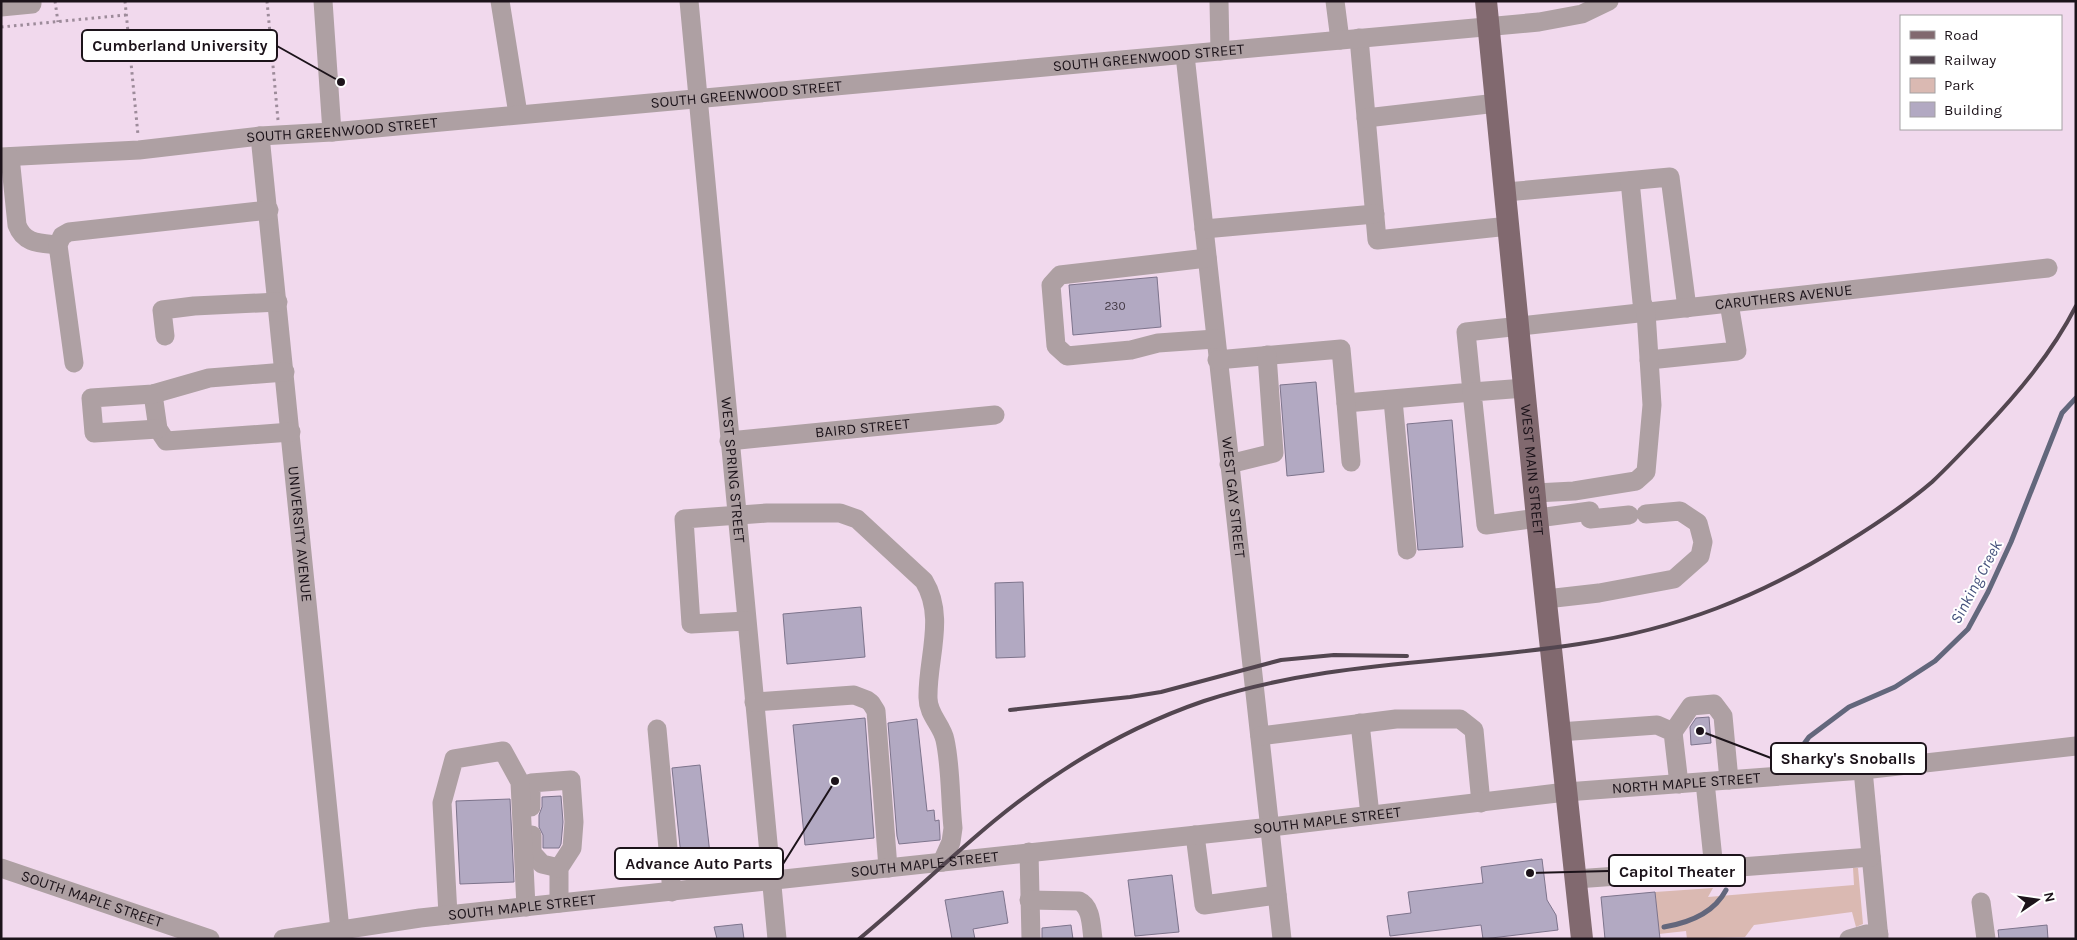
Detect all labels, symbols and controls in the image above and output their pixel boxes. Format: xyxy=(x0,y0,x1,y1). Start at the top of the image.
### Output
legend xyxy=(1900,15,2062,130)
text: Road xyxy=(1944,26,1979,44)
callout: Cumberland University xyxy=(82,30,277,61)
text: Cumberland University xyxy=(92,36,268,55)
street label: SOUTH GREENWOOD STREET xyxy=(1052,40,1245,75)
text: Railway xyxy=(1944,51,1996,69)
text: Park xyxy=(1944,76,1974,94)
street label: SOUTH GREENWOOD STREET xyxy=(650,77,843,112)
text: Building xyxy=(1944,101,2002,119)
street label: SOUTH GREENWOOD STREET xyxy=(245,113,439,147)
street label: CARUTHERS AVENUE xyxy=(1714,281,1853,314)
house number: 230 xyxy=(1104,299,1126,313)
street label: WEST SPRING STREET xyxy=(717,396,749,544)
street label: WEST MAIN STREET xyxy=(1517,403,1548,537)
street label: BAIRD STREET xyxy=(814,414,911,442)
street label: WEST GAY STREET xyxy=(1218,436,1249,559)
street label: UNIVERSITY AVENUE xyxy=(284,465,316,603)
water label: Sinking Creek xyxy=(1946,536,2006,627)
callout: Sharky's Snoballs xyxy=(1771,743,1926,774)
text: Sharky's Snoballs xyxy=(1780,749,1916,768)
street label: NORTH MAPLE STREET xyxy=(1611,769,1762,798)
street label: SOUTH MAPLE STREET xyxy=(1252,803,1402,838)
street label: SOUTH MAPLE STREET xyxy=(850,847,1000,881)
callout: Advance Auto Parts xyxy=(615,848,783,879)
text: Advance Auto Parts xyxy=(625,854,773,873)
callout: Capitol Theater xyxy=(1609,855,1745,886)
text: Capitol Theater xyxy=(1619,862,1736,881)
street label: SOUTH MAPLE STREET xyxy=(19,866,166,931)
north arrow xyxy=(2012,875,2062,925)
street label: SOUTH MAPLE STREET xyxy=(447,890,597,924)
text: N xyxy=(2040,890,2059,904)

